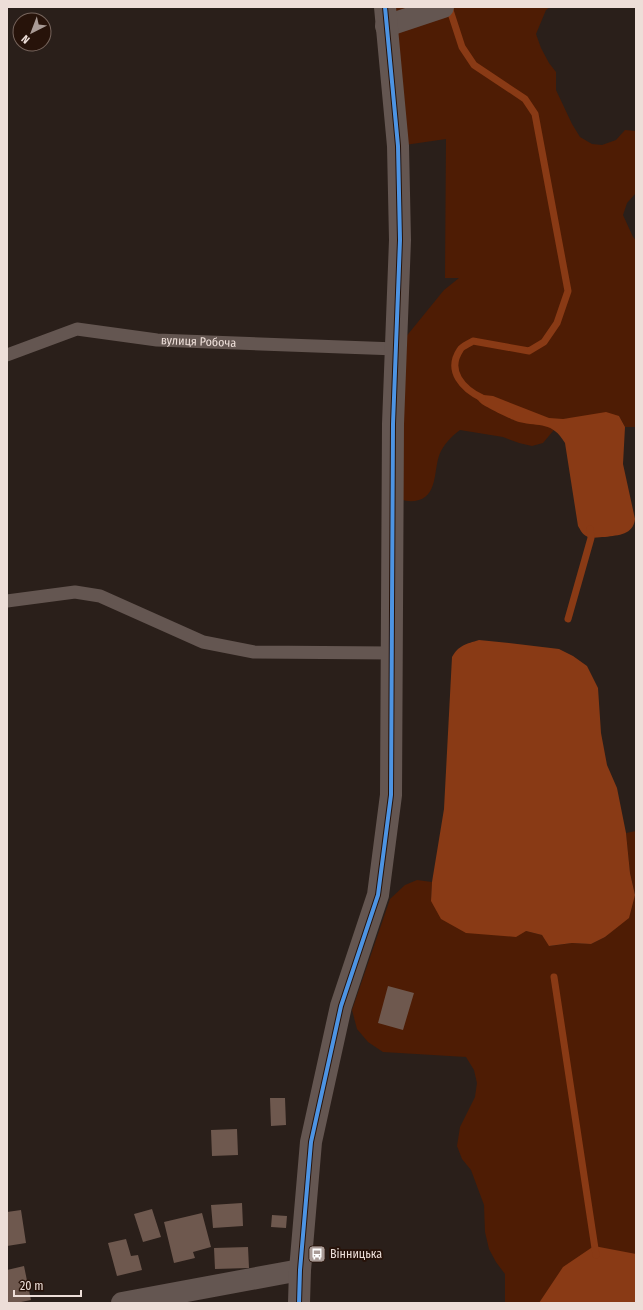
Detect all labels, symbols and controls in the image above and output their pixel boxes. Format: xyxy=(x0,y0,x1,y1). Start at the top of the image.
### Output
north arrow xyxy=(12,12,52,52)
text: N xyxy=(19,32,32,46)
street label: вулиця Робоча xyxy=(161,333,237,350)
bus stop icon: Вінницька xyxy=(307,1244,327,1264)
place label: Вінницька xyxy=(330,1247,382,1261)
scale bar xyxy=(14,1272,81,1298)
text: 20 m xyxy=(20,1279,44,1293)

